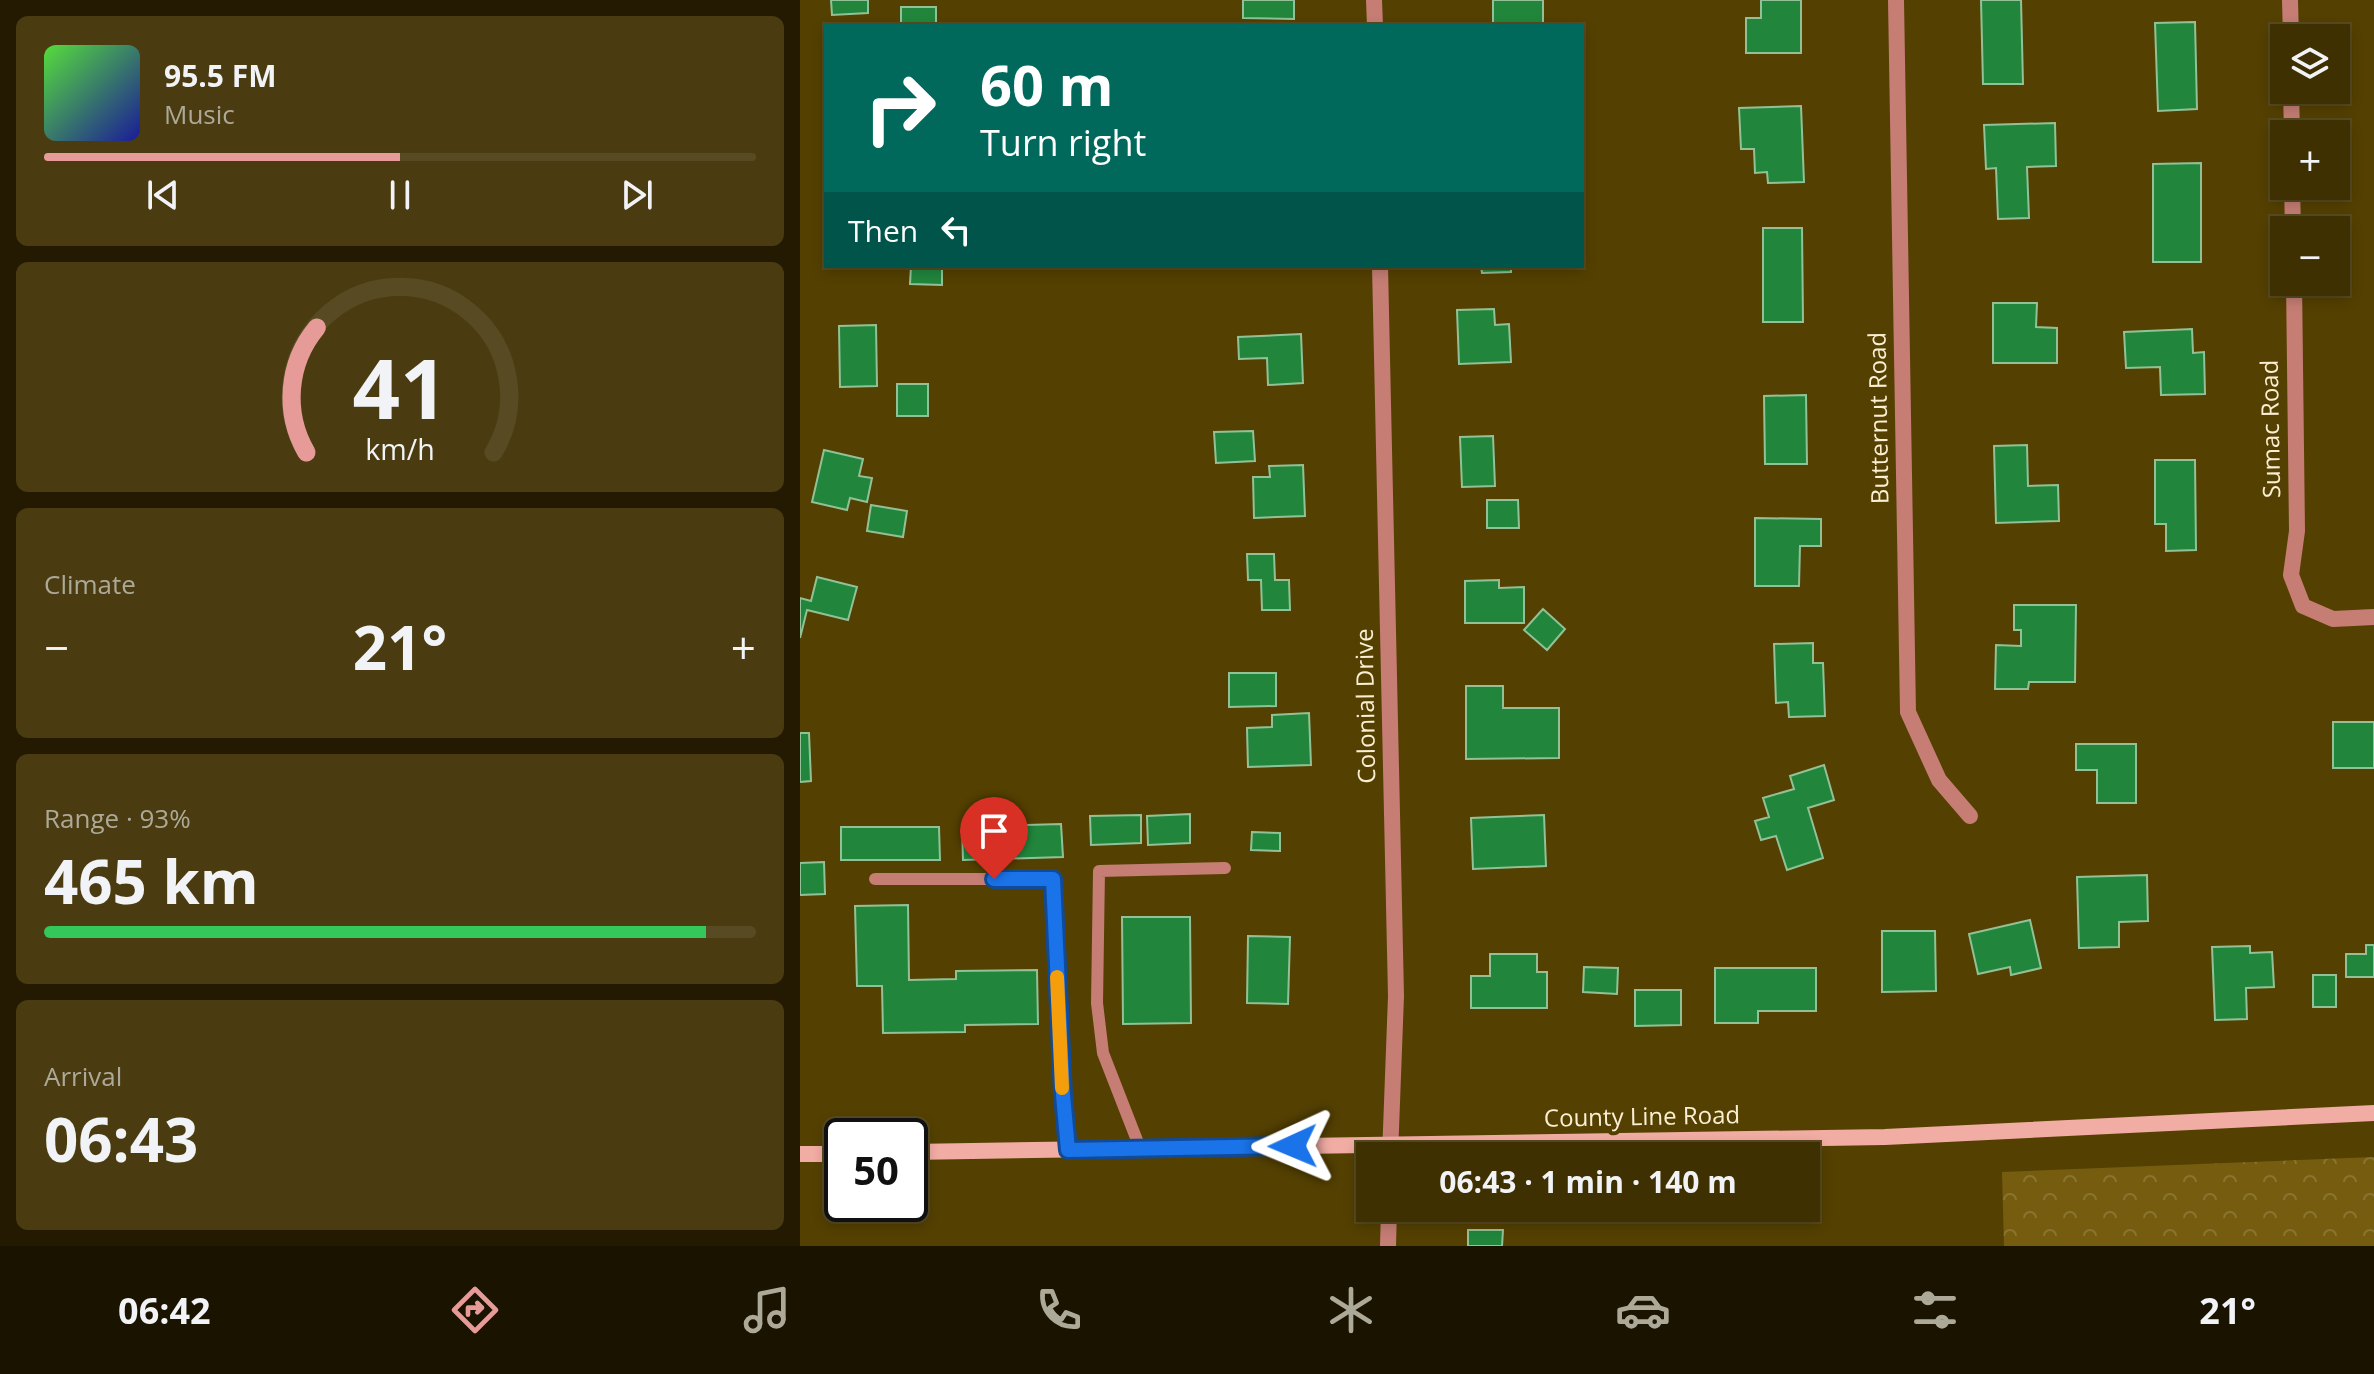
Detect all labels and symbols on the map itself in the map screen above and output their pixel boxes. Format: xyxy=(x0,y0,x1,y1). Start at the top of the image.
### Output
street label: Butternut Road xyxy=(1860,332,1895,504)
street label: Sumac Road xyxy=(2252,360,2287,499)
street label: Colonial Drive xyxy=(1347,628,1382,784)
pin xyxy=(960,797,1028,879)
street label: County Line Road xyxy=(1544,1097,1740,1134)
position arrow xyxy=(1251,1104,1335,1188)
speed limit sign: 50 xyxy=(824,1118,928,1222)

